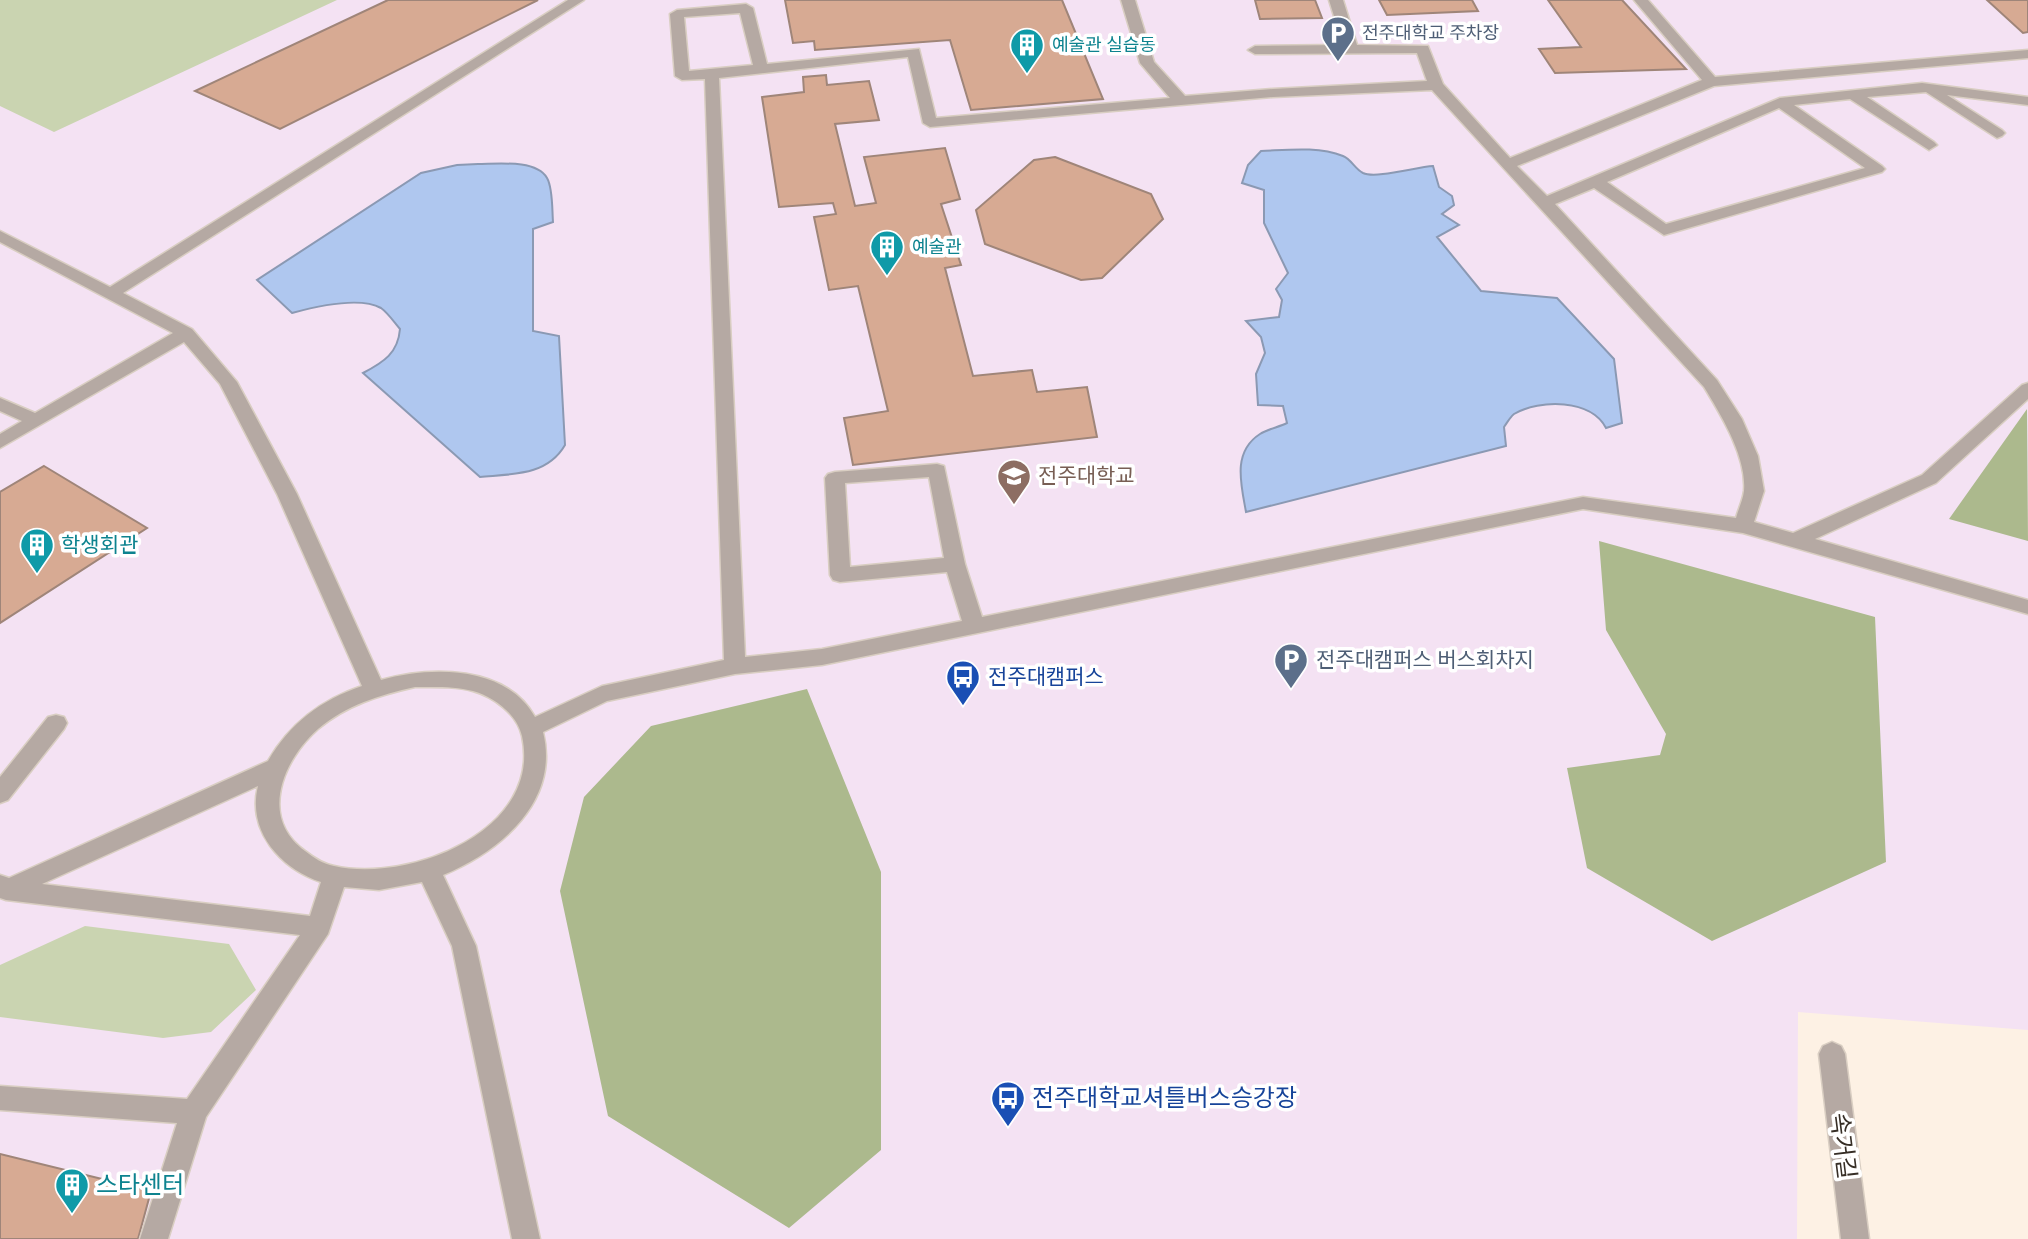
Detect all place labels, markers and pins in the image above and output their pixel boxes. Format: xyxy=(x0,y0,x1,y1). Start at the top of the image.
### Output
parking icon: 전주대학교 주차장 xyxy=(1319,14,1357,63)
place label: 전주대학교 주차장 xyxy=(1362,23,1499,43)
building icon: 예술관 실습동 xyxy=(1008,26,1046,75)
place label: 예술관 실습동 xyxy=(1052,35,1156,55)
building icon: 예술관 xyxy=(868,228,906,277)
place label: 예술관 xyxy=(912,237,962,257)
school or university icon: 전주대학교 xyxy=(995,457,1033,506)
place label: 전주대학교 xyxy=(1038,464,1135,488)
building icon: 학생회관 xyxy=(18,526,56,575)
place label: 학생회관 xyxy=(61,533,138,557)
parking icon: 전주대캠퍼스 버스회차지 xyxy=(1272,641,1310,690)
place label: 전주대캠퍼스 버스회차지 xyxy=(1316,648,1534,672)
bus stop icon: 전주대캠퍼스 xyxy=(944,658,982,707)
place label: 전주대캠퍼스 xyxy=(988,665,1104,689)
bus stop icon: 전주대학교셔틀버스승강장 xyxy=(989,1079,1027,1128)
place label: 전주대학교셔틀버스승강장 xyxy=(1032,1085,1297,1111)
building icon: 스타센터 xyxy=(53,1166,91,1215)
place label: 스타센터 xyxy=(96,1172,184,1198)

